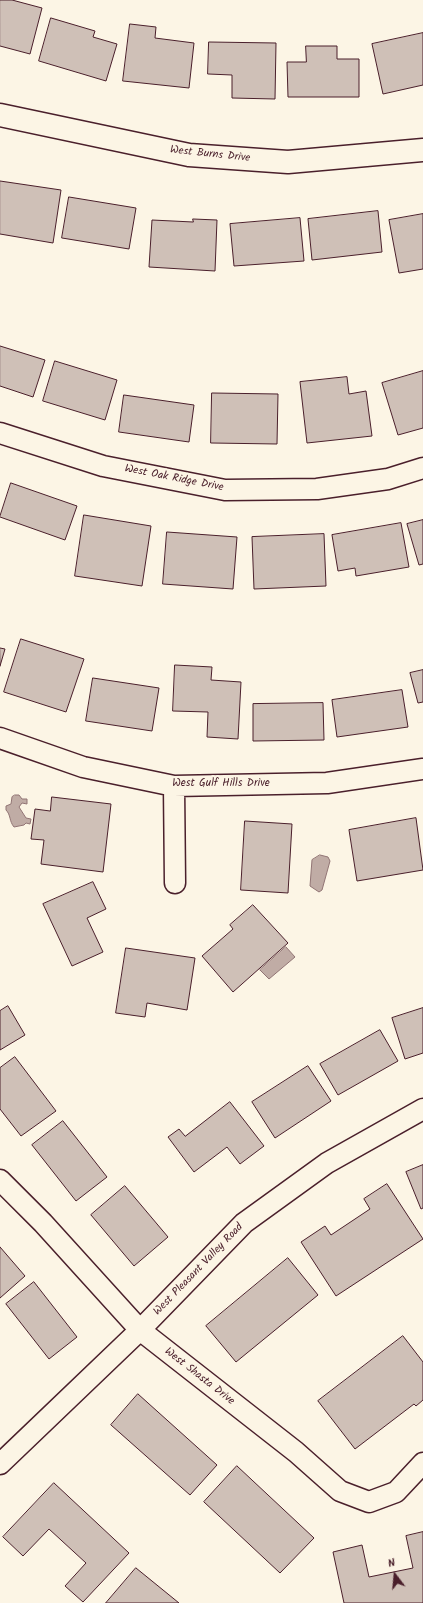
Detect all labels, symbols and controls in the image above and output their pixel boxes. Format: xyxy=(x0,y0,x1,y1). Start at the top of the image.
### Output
street label: West Burns Drive xyxy=(169,144,251,166)
street label: West Oak Ridge Drive xyxy=(123,463,225,495)
street label: West Gulf Hills Drive xyxy=(172,777,270,791)
street label: West Pleasant Valley Road xyxy=(152,1221,246,1319)
street label: West Shasta Drive xyxy=(161,1346,237,1408)
text: N xyxy=(386,1554,398,1573)
north arrow xyxy=(375,1555,415,1595)

